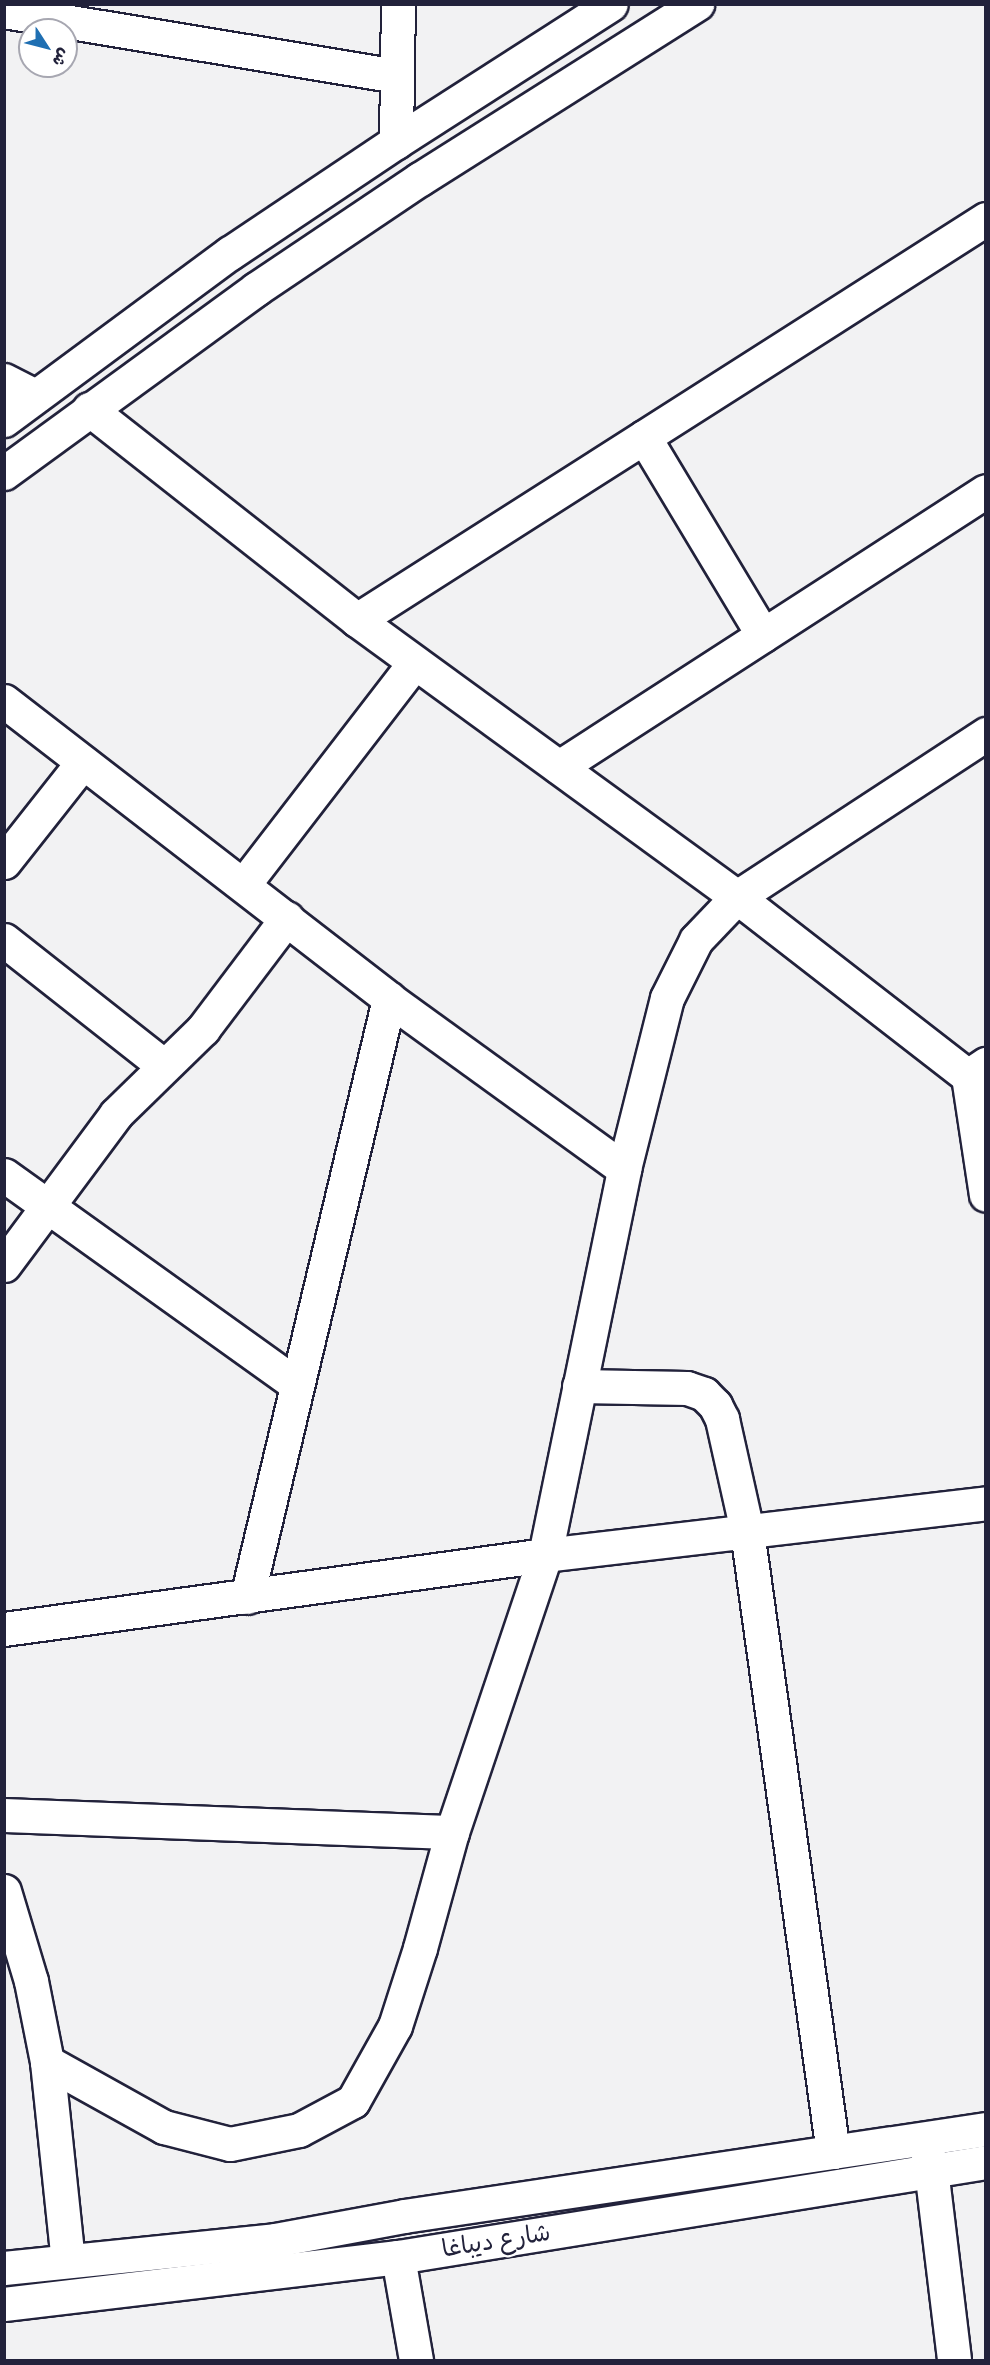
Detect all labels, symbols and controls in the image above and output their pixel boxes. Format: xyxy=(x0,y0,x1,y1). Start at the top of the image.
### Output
north arrow xyxy=(18,18,78,78)
text: ش xyxy=(48,44,74,70)
street label: شارع ديباغا xyxy=(440,2218,552,2264)

